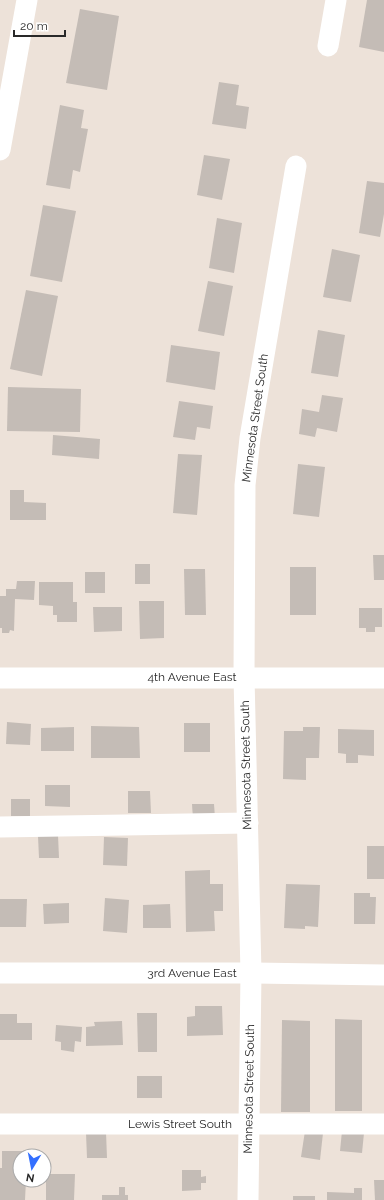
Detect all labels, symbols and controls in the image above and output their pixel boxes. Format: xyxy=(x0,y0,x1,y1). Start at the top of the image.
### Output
scale bar xyxy=(14,12,65,38)
text: 20 m xyxy=(20,19,48,33)
street label: Minnesota Street South xyxy=(239,353,271,483)
street label: 4th Avenue East xyxy=(147,670,237,684)
street label: Minnesota Street South xyxy=(238,700,254,830)
street label: 3rd Avenue East xyxy=(147,966,237,980)
street label: Minnesota Street South xyxy=(241,1024,257,1154)
street label: Lewis Street South xyxy=(128,1117,232,1131)
north arrow xyxy=(12,1148,52,1188)
text: N xyxy=(25,1170,36,1184)

